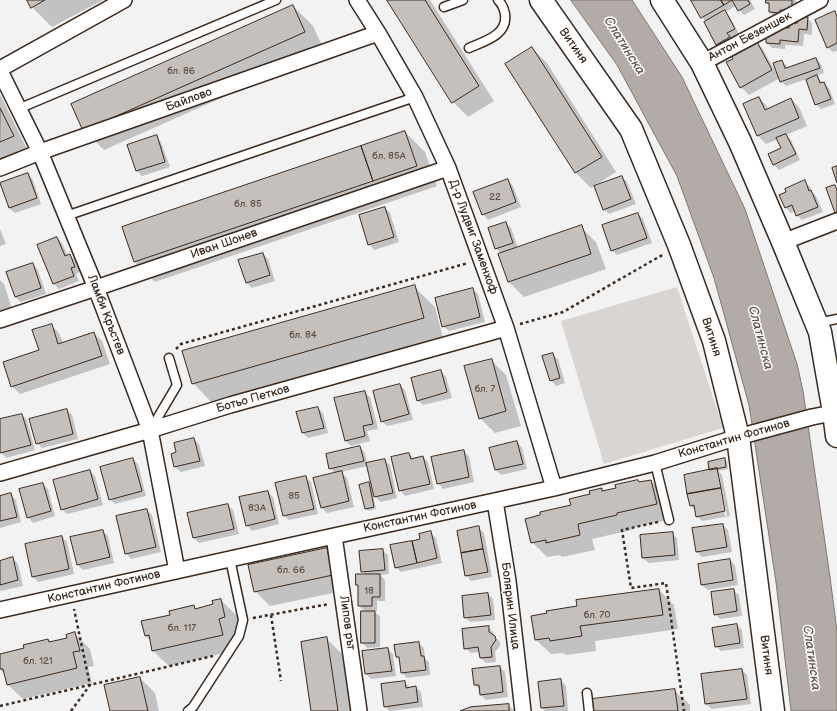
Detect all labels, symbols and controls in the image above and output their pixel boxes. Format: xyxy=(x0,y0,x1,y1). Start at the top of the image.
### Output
street label: Антон Безеншек xyxy=(706,9,794,65)
water label: Слатинска xyxy=(600,14,648,78)
street label: Витиня xyxy=(556,25,590,67)
house number: бл. 86 xyxy=(167,65,195,77)
street label: Байлово xyxy=(164,85,214,115)
house number: бл. 85А xyxy=(372,150,406,162)
street label: Д-р Лудвиг Заменхоф xyxy=(445,178,501,296)
house number: 22 xyxy=(489,191,501,203)
house number: бл. 85 xyxy=(234,198,262,210)
street label: Иван Шонев xyxy=(189,226,259,262)
street label: Ламби Кръстев xyxy=(84,273,128,357)
water label: Слатинска xyxy=(744,304,776,372)
street label: Витиня xyxy=(698,316,724,358)
house number: бл. 84 xyxy=(289,329,317,341)
street label: Ботьо Петков xyxy=(215,382,291,416)
house number: бл. 7 xyxy=(475,383,495,395)
street label: Константин Фотинов xyxy=(677,416,791,462)
house number: 85 xyxy=(288,490,300,502)
street label: Константин Фотинов xyxy=(362,498,478,536)
house number: 83А xyxy=(248,502,266,514)
street label: Болярин Илица xyxy=(497,561,523,651)
house number: бл. 66 xyxy=(277,564,305,576)
street label: Константин Фотинов xyxy=(46,567,162,607)
house number: 18 xyxy=(364,585,374,597)
street label: Липов рът xyxy=(336,595,358,651)
house number: бл. 70 xyxy=(584,609,610,621)
house number: бл. 117 xyxy=(168,622,196,634)
water label: Слатинска xyxy=(799,624,823,692)
street label: Витиня xyxy=(756,634,776,676)
house number: бл. 121 xyxy=(23,655,53,667)

